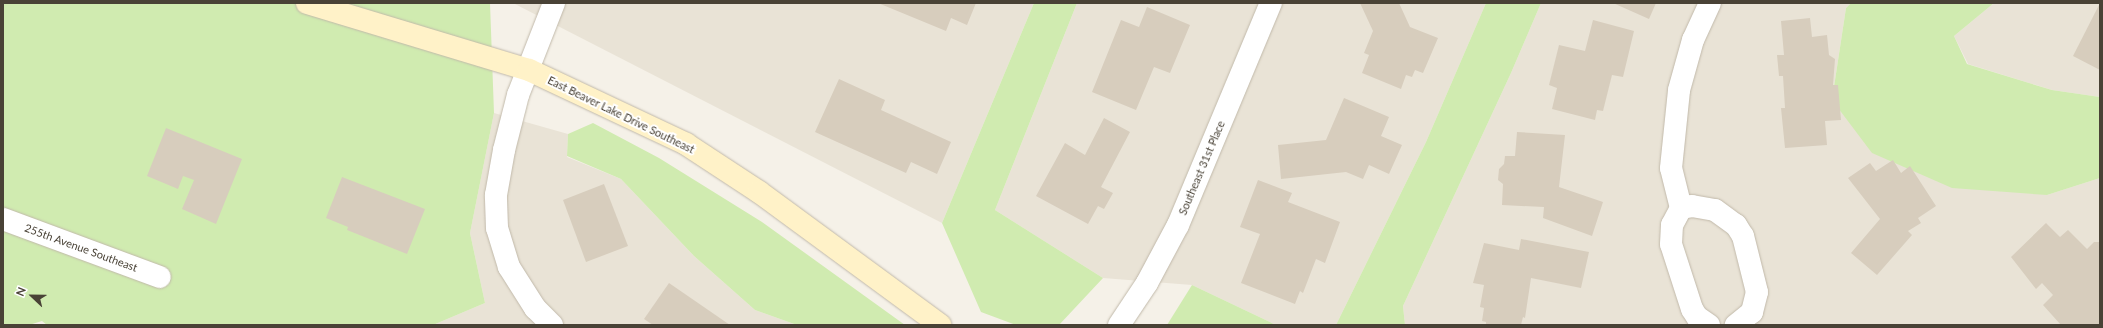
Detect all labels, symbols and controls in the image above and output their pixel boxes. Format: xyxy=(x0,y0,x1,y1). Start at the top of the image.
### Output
street label: East Beaver Lake Drive Southeast xyxy=(545,74,697,156)
street label: Southeast 31st Place xyxy=(1176,119,1228,217)
street label: 255th Avenue Southeast xyxy=(23,221,139,275)
north arrow xyxy=(12,276,52,316)
text: N xyxy=(13,285,28,298)

